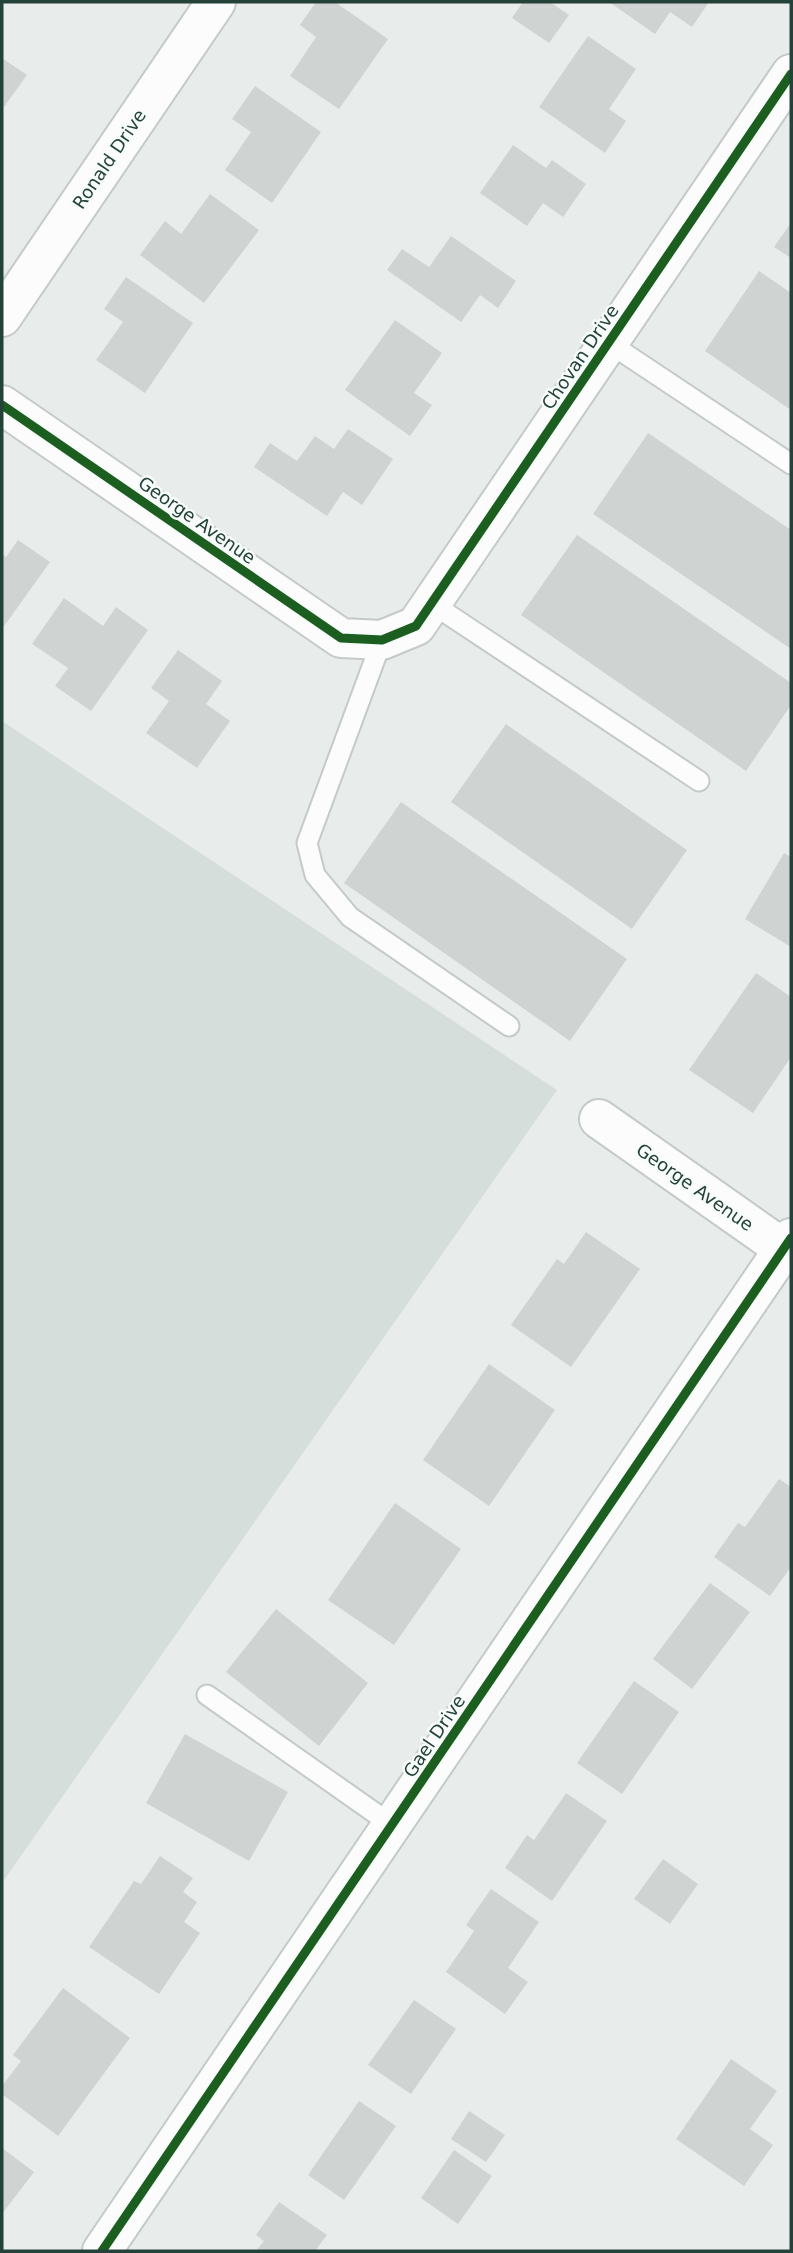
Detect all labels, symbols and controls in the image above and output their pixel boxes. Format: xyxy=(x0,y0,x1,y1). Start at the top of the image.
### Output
street label: Ronald Drive xyxy=(68,105,150,213)
street label: Chovan Drive xyxy=(537,301,623,413)
street label: George Avenue xyxy=(134,472,260,568)
street label: George Avenue xyxy=(632,1139,758,1235)
street label: Gael Drive xyxy=(399,1691,469,1781)

